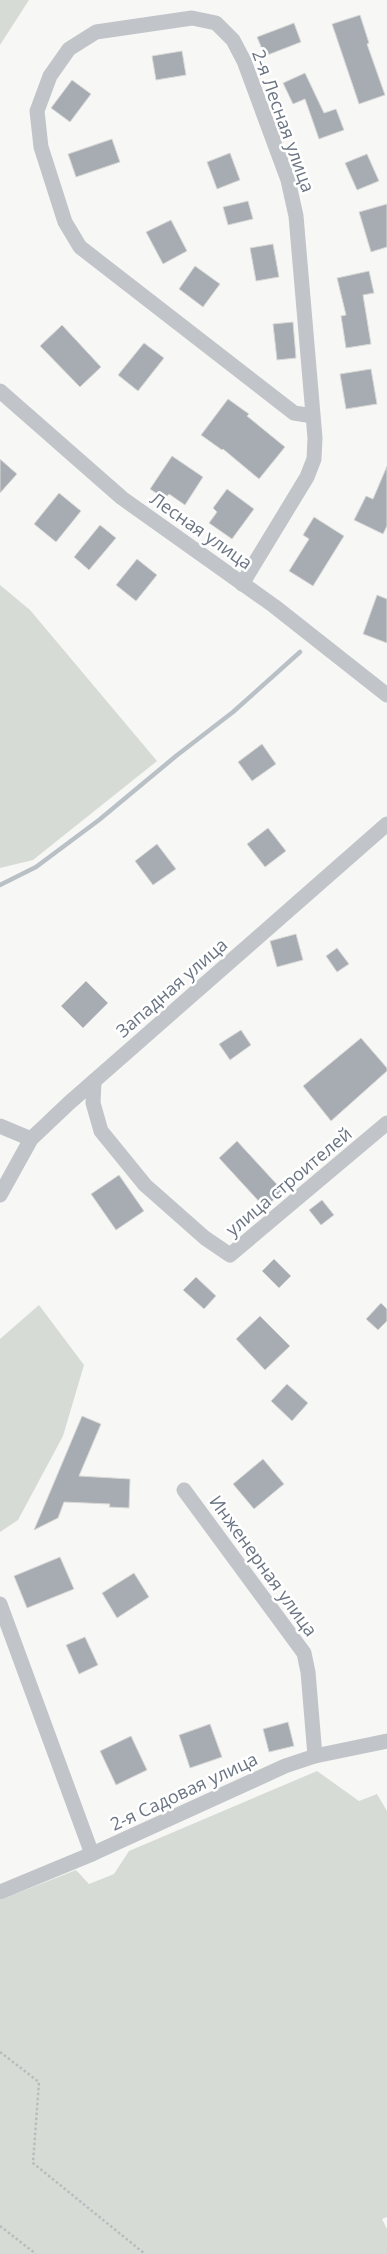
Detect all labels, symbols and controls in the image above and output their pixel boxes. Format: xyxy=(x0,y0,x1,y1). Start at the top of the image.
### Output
street label: 2-я Лесная улица xyxy=(247,46,321,195)
street label: Лесная улица xyxy=(146,486,257,574)
street label: Западная улица xyxy=(111,932,232,1042)
street label: улица строителей xyxy=(220,1121,356,1241)
street label: Инженерная улица xyxy=(204,1490,323,1641)
street label: 2-я Садовая улица xyxy=(106,1746,261,1836)

